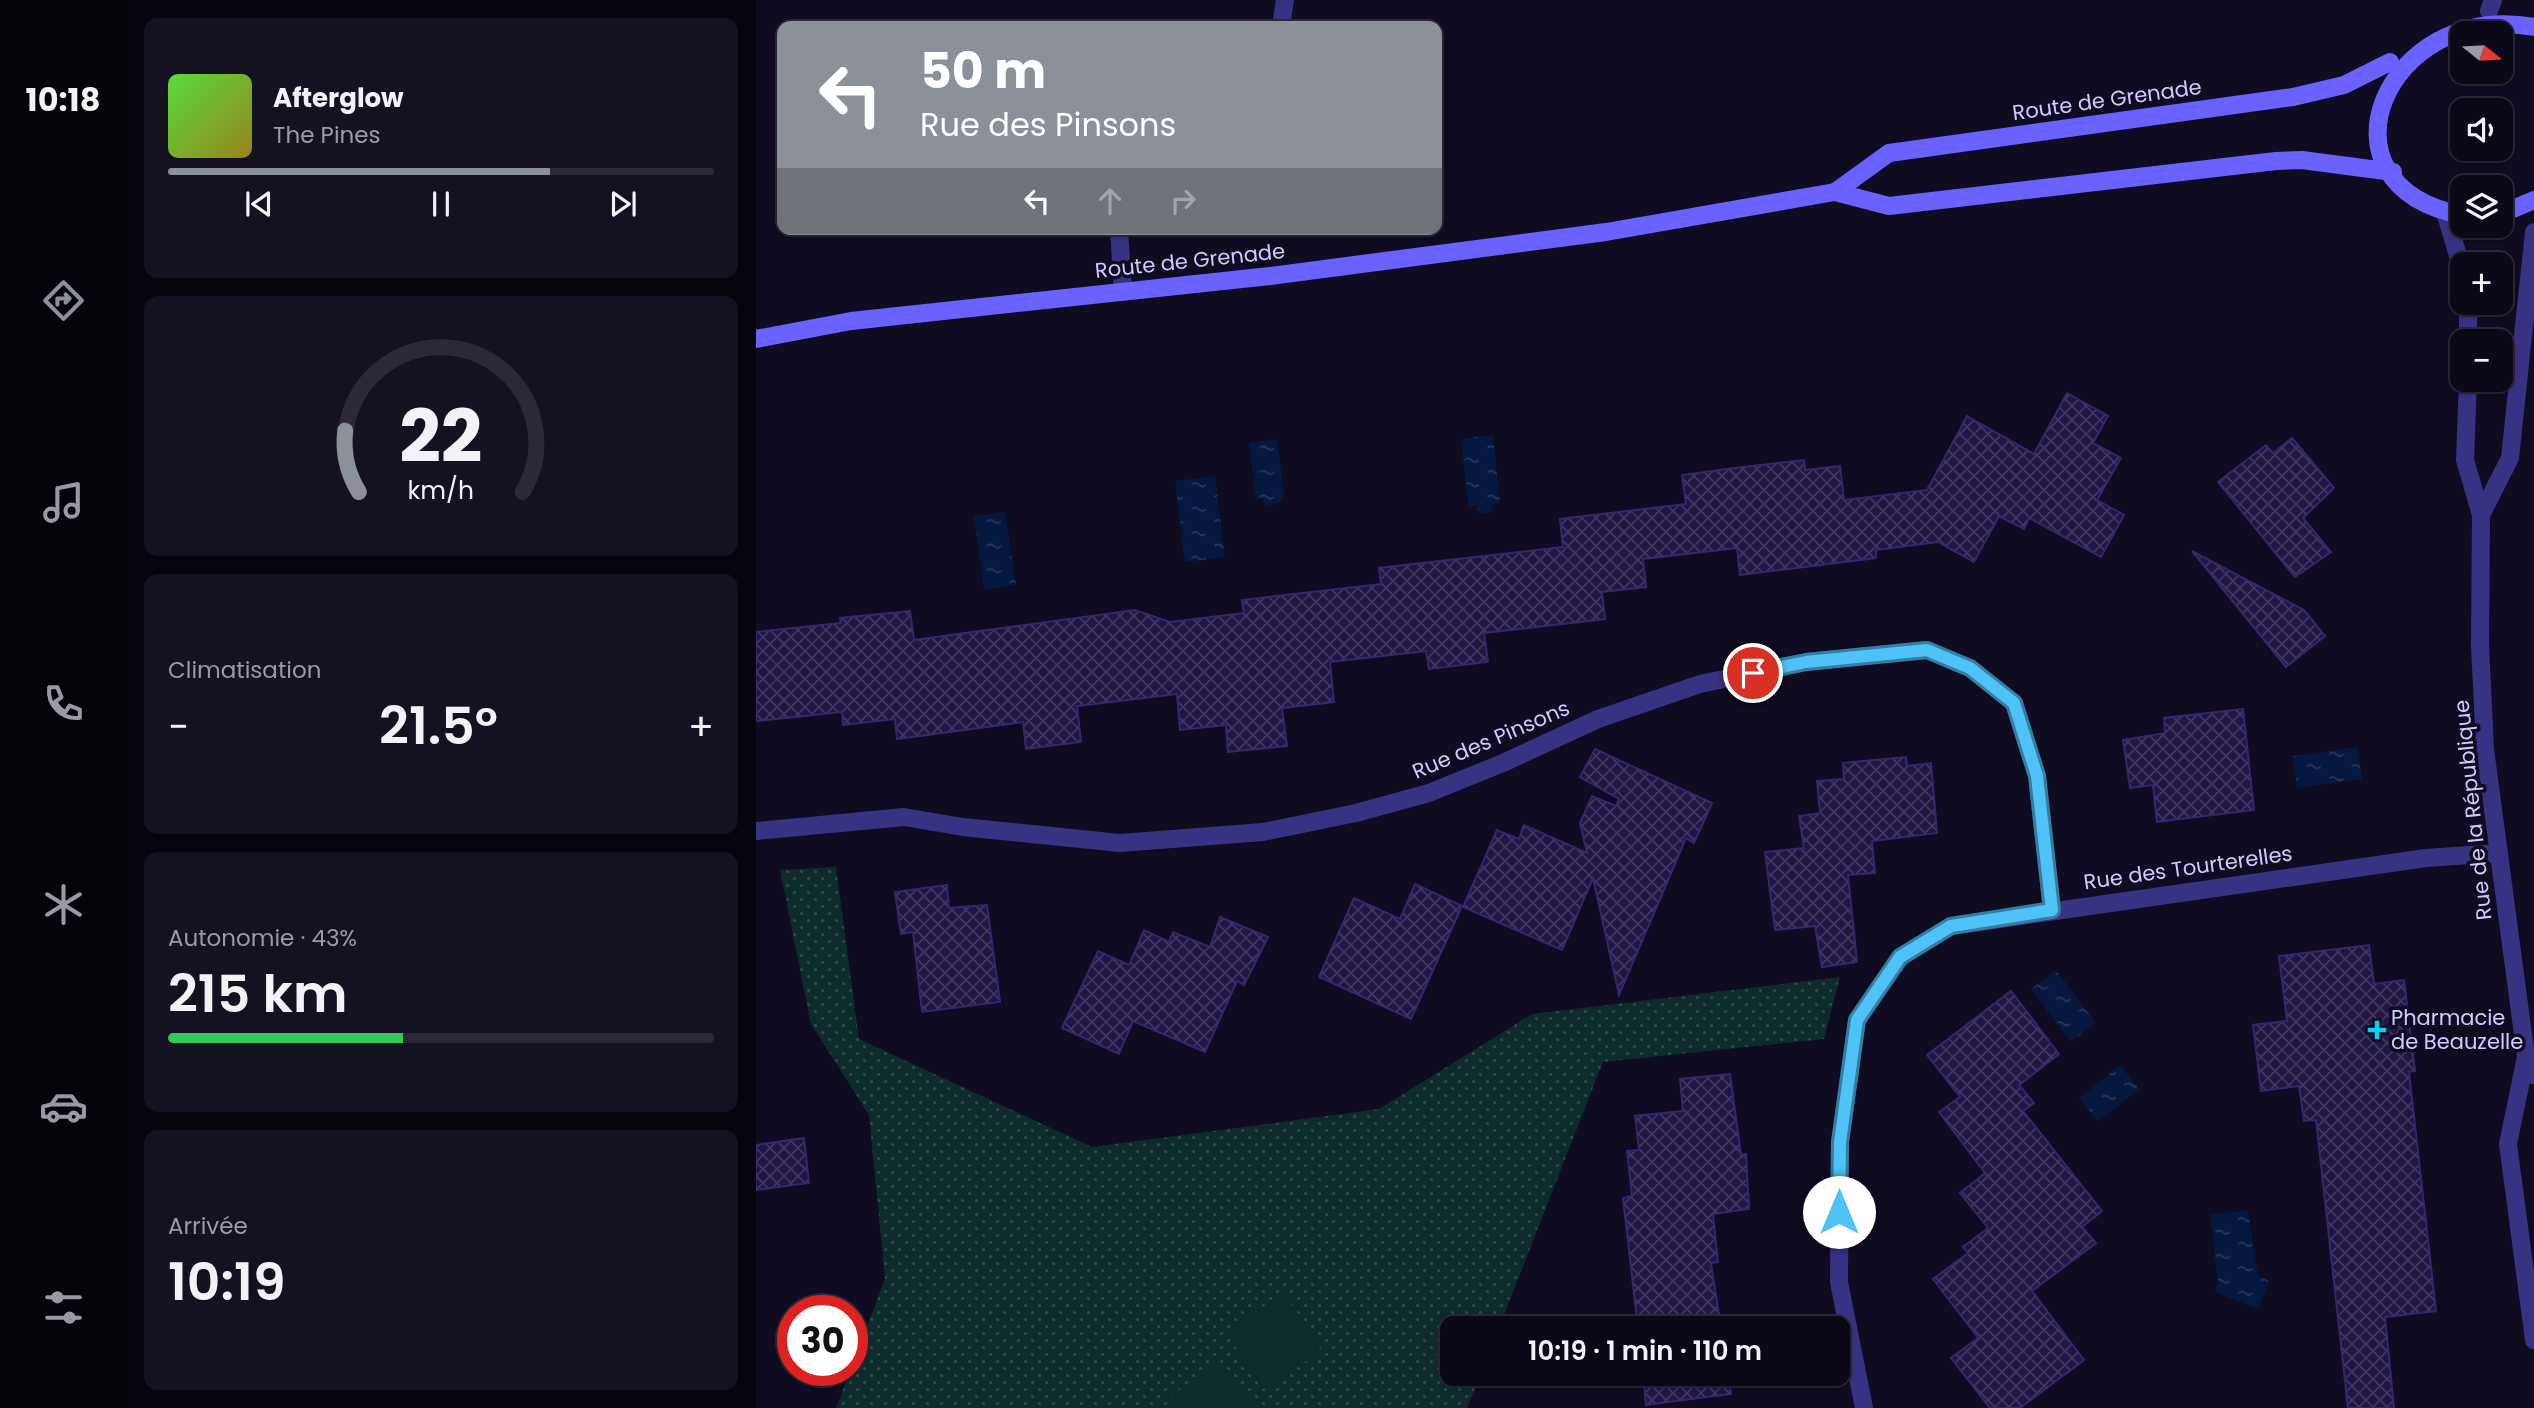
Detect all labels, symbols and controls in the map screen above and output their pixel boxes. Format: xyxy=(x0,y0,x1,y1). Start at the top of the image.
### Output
north arrow xyxy=(2450,21,2513,84)
map controls xyxy=(2450,21,2513,392)
text: 50 m xyxy=(920,37,1046,105)
icon: left xyxy=(805,49,896,140)
street label: Route de Grenade xyxy=(2010,72,2203,127)
text: 10:18 xyxy=(26,77,100,122)
text: Afterglow xyxy=(273,80,404,116)
button: sound xyxy=(2450,98,2513,161)
text: Rue des Pinsons xyxy=(920,102,1176,147)
text: The Pines xyxy=(273,119,381,151)
button: layers xyxy=(2450,175,2513,238)
icon: left xyxy=(1018,182,1056,220)
icon: ahead xyxy=(1091,182,1129,220)
icon: right xyxy=(1164,182,1202,220)
icon: previous xyxy=(240,185,278,223)
icon: pause xyxy=(422,185,460,223)
icon: next xyxy=(604,185,642,223)
street label: Route de Grenade xyxy=(1094,236,1286,285)
button: + xyxy=(2450,252,2513,315)
icon: directions xyxy=(39,276,88,325)
button: − xyxy=(2450,329,2513,392)
text: 22 xyxy=(399,386,483,487)
text: km/h xyxy=(408,473,474,508)
icon: music xyxy=(39,478,88,527)
pin xyxy=(1723,643,1783,703)
text: Climatisation xyxy=(168,654,321,686)
icon: arrive xyxy=(1734,654,1772,692)
icon: phone xyxy=(39,679,88,728)
text: 21.5° xyxy=(379,689,498,762)
street label: Rue des Pinsons xyxy=(1408,693,1574,786)
street label: Rue de la République xyxy=(2447,699,2498,922)
text: − xyxy=(168,700,189,753)
text: + xyxy=(688,700,714,753)
street label: Rue des Tourterelles xyxy=(2082,838,2294,897)
icon: climate xyxy=(39,880,88,929)
text: Autonomie · 43% xyxy=(168,922,357,954)
text: 215 km xyxy=(168,957,347,1030)
place label: Pharmacie de Beauzelle xyxy=(2391,1003,2523,1056)
marker: Pharmacie de Beauzelle xyxy=(2369,1022,2385,1038)
icon: car xyxy=(39,1082,88,1131)
position arrow xyxy=(1802,1175,1876,1249)
text: Arrivée xyxy=(168,1210,248,1242)
text: 10:19 xyxy=(168,1245,285,1318)
icon: filters xyxy=(39,1283,88,1332)
speed limit sign: 30 xyxy=(777,1295,868,1386)
text: 10:19 · 1 min · 110 m xyxy=(1528,1333,1762,1369)

